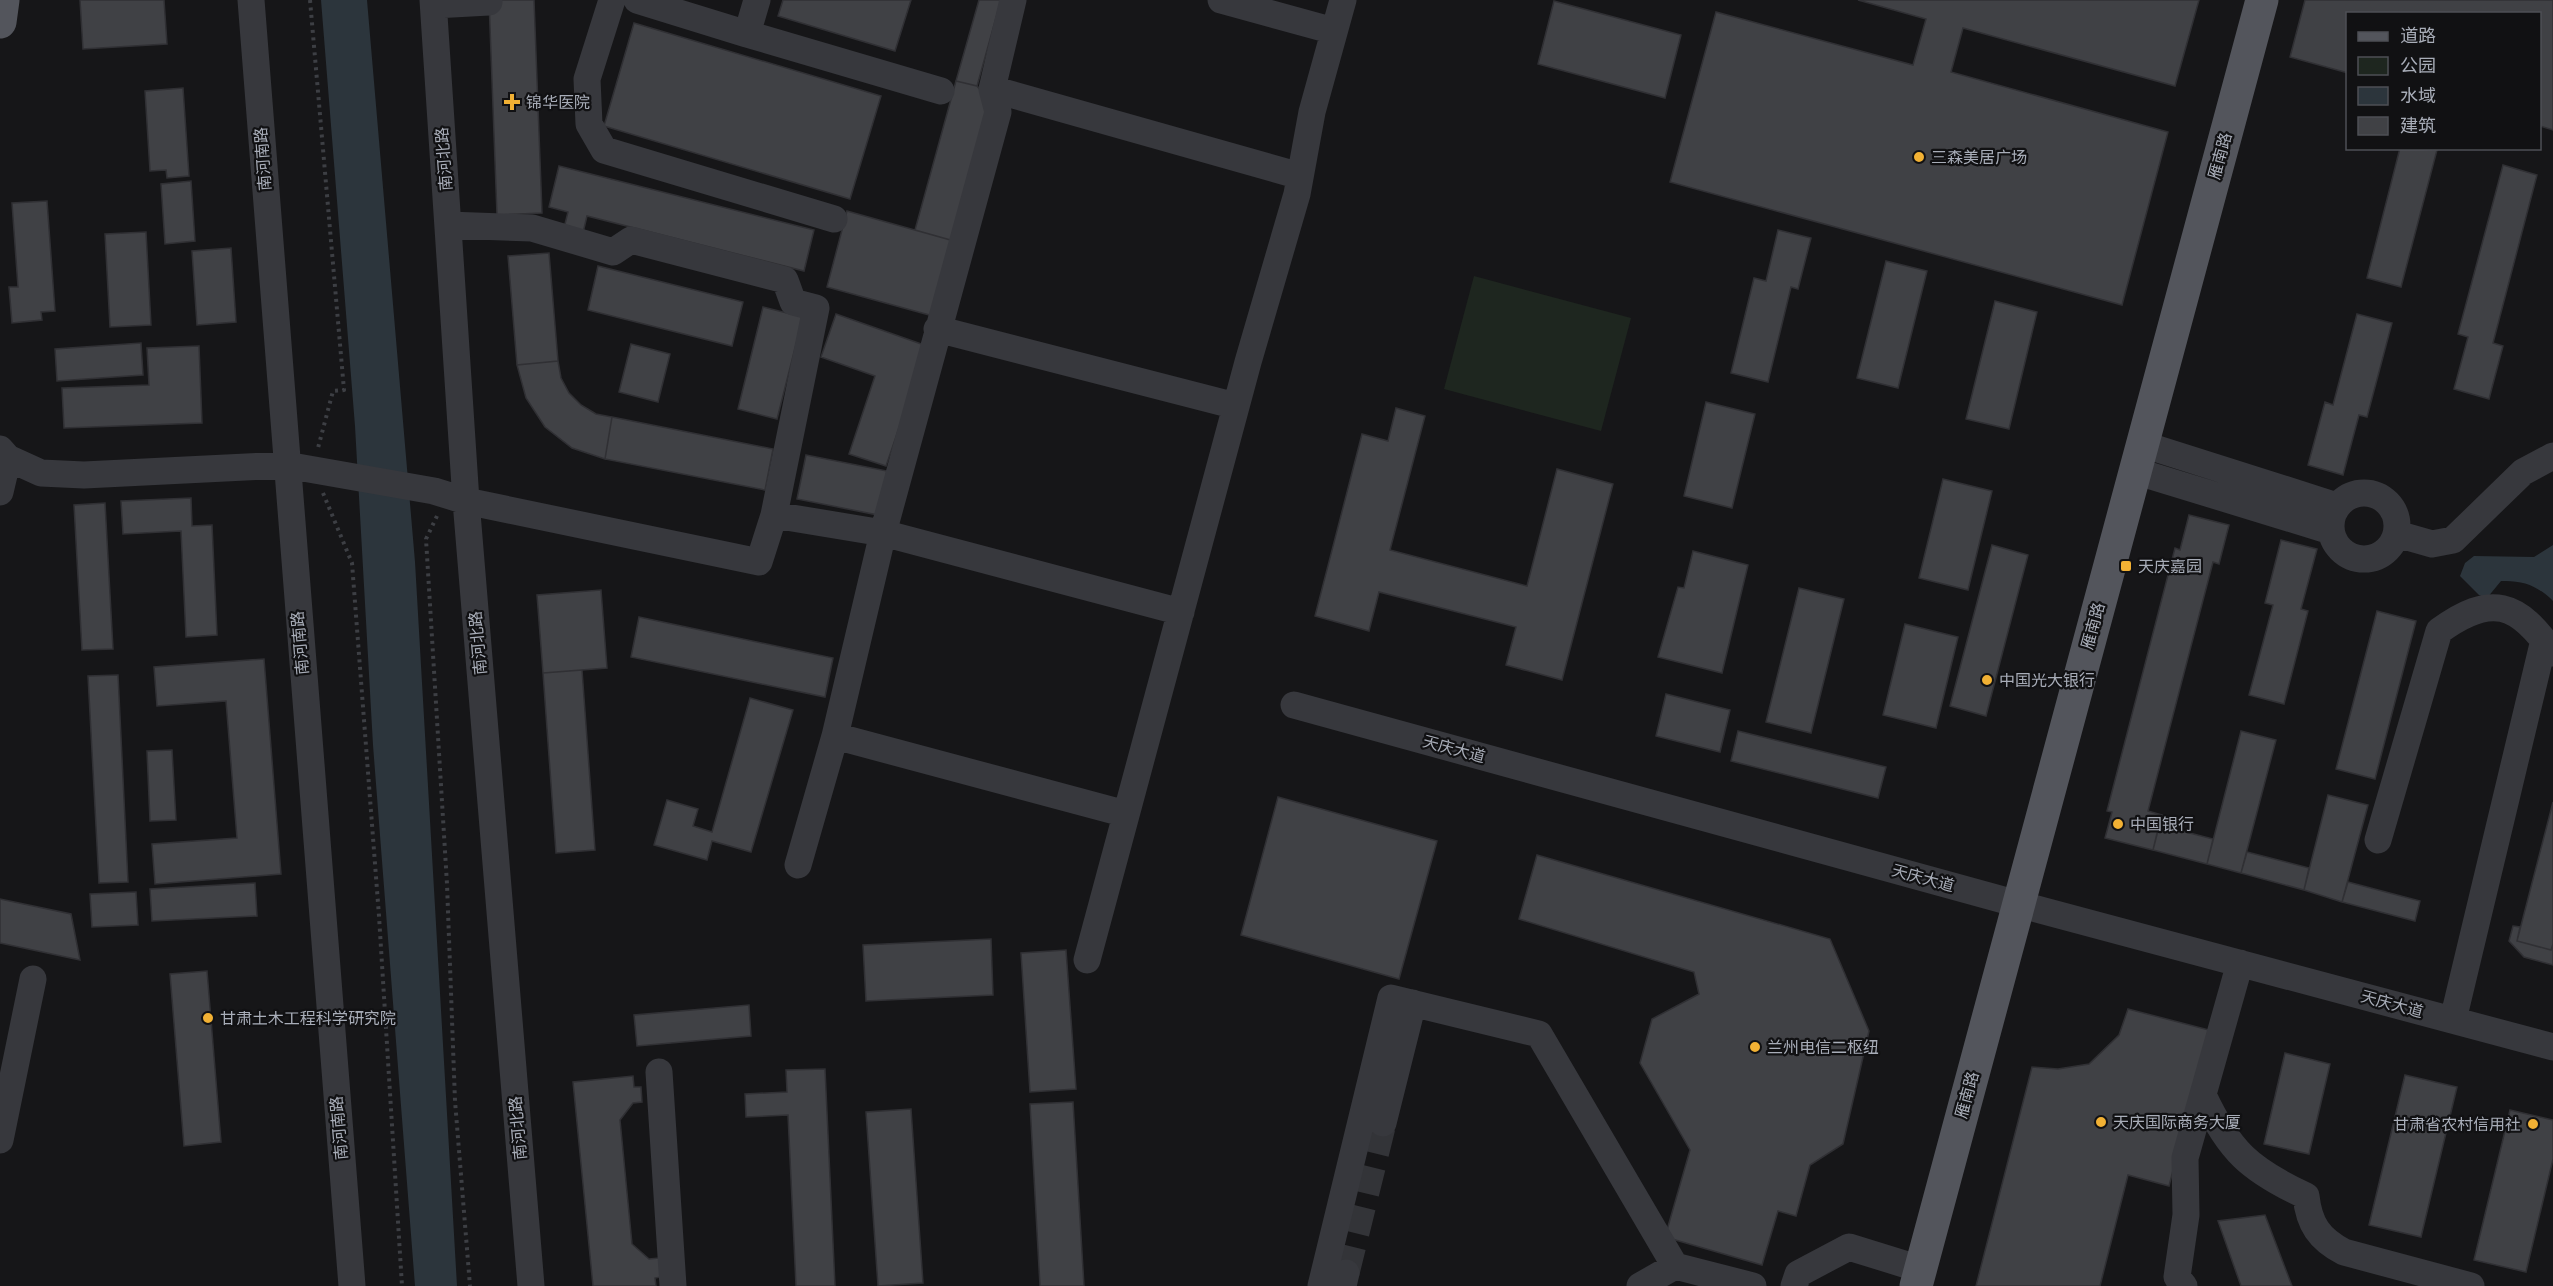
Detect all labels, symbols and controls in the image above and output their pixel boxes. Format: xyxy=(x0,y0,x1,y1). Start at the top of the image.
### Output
legend xyxy=(2346,12,2541,150)
text: 道路 xyxy=(2400,26,2436,46)
text: 公园 xyxy=(2400,56,2436,76)
text: 水域 xyxy=(2400,86,2436,106)
marker: 锦华医院 xyxy=(503,93,521,111)
place label: 锦华医院 xyxy=(526,94,590,111)
text: 建筑 xyxy=(2400,116,2436,136)
street label: 南河南路 xyxy=(252,126,274,192)
street label: 南河北路 xyxy=(433,126,455,192)
street label: 雁南路 xyxy=(2206,131,2234,181)
place label: 三森美居广场 xyxy=(1931,149,2027,166)
marker: 三森美居广场 xyxy=(1912,150,1926,164)
place label: 天庆嘉园 xyxy=(2138,558,2202,575)
marker: 天庆嘉园 xyxy=(2119,559,2133,573)
street label: 雁南路 xyxy=(2079,601,2107,651)
street label: 南河南路 xyxy=(289,610,311,676)
street label: 南河北路 xyxy=(467,610,489,676)
place label: 中国光大银行 xyxy=(1999,672,2095,689)
marker: 中国光大银行 xyxy=(1980,673,1994,687)
street label: 天庆大道 xyxy=(1421,733,1487,765)
place label: 中国银行 xyxy=(2130,816,2194,833)
marker: 中国银行 xyxy=(2111,817,2125,831)
street label: 天庆大道 xyxy=(1890,862,1956,894)
street label: 天庆大道 xyxy=(2359,988,2425,1020)
place label: 甘肃土木工程科学研究院 xyxy=(220,1010,396,1027)
marker: 甘肃土木工程科学研究院 xyxy=(201,1011,215,1025)
place label: 兰州电信二枢纽 xyxy=(1767,1039,1879,1056)
marker: 兰州电信二枢纽 xyxy=(1748,1040,1762,1054)
street label: 雁南路 xyxy=(1953,1070,1981,1120)
street label: 南河南路 xyxy=(328,1095,350,1161)
street label: 南河北路 xyxy=(507,1095,529,1161)
place label: 天庆国际商务大厦 xyxy=(2113,1114,2241,1131)
marker: 天庆国际商务大厦 xyxy=(2094,1115,2108,1129)
place label: 甘肃省农村信用社 xyxy=(2393,1116,2521,1133)
marker: 甘肃省农村信用社 xyxy=(2526,1117,2540,1131)

